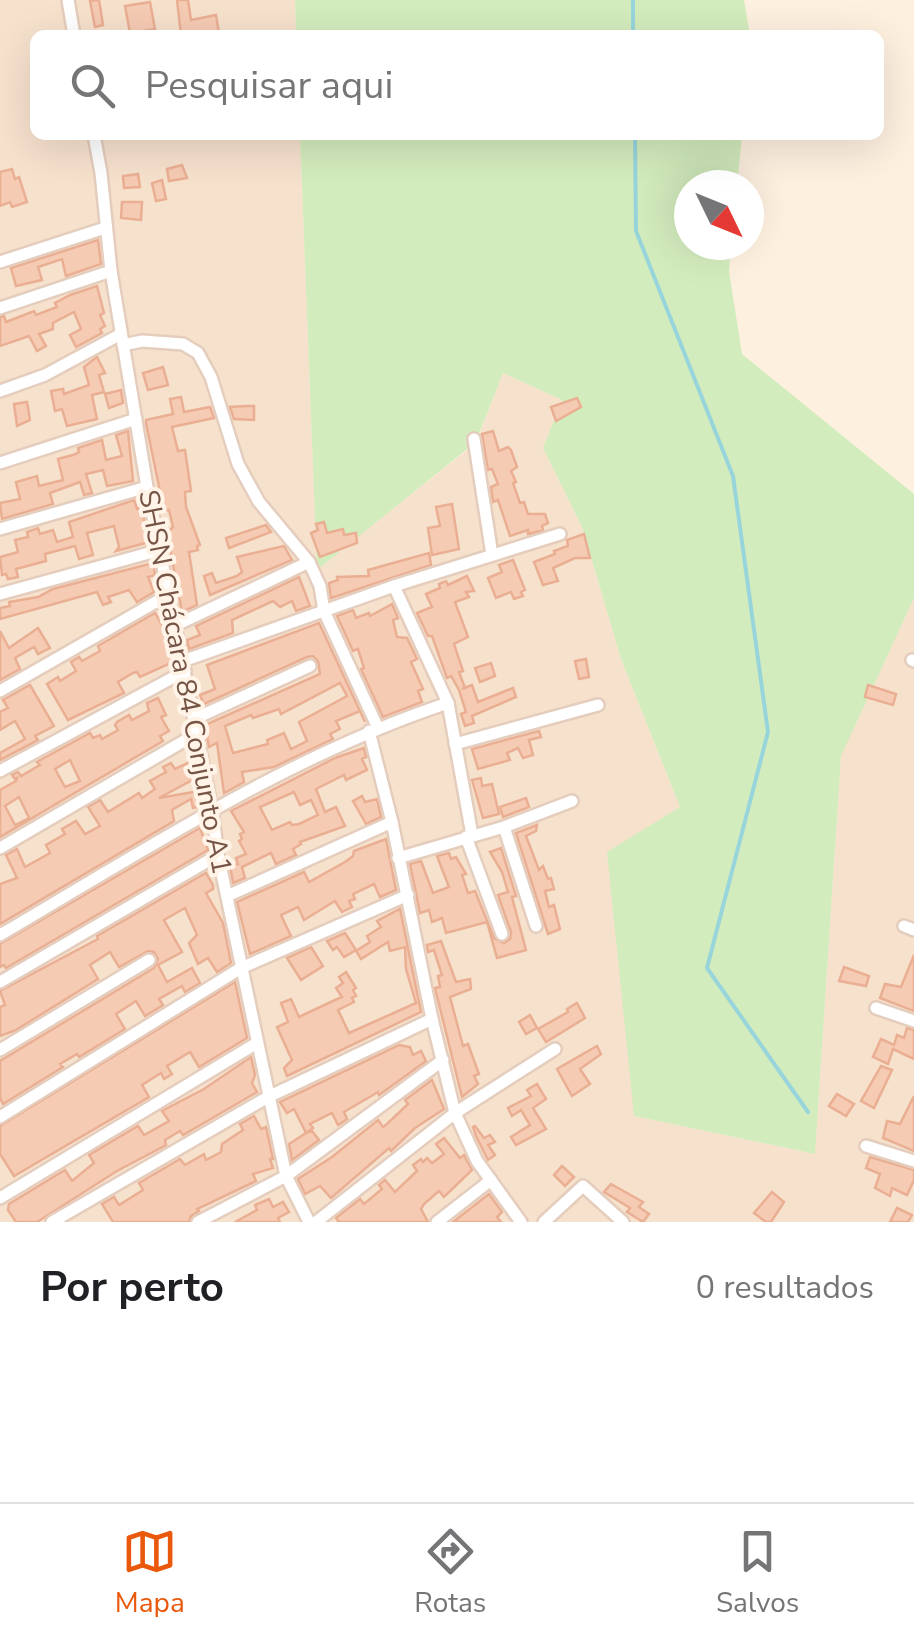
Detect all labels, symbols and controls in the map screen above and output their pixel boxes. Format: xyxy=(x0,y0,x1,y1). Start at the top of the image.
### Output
search box xyxy=(30,30,884,140)
icon: search xyxy=(65,58,120,113)
text: Pesquisar aqui xyxy=(145,60,393,111)
north arrow xyxy=(674,170,764,260)
street label: SHSN Chácara 84 Conjunto A1 xyxy=(129,487,241,877)
text: Por perto xyxy=(40,1259,224,1316)
text: 0 resultados xyxy=(696,1266,874,1309)
tab: Mapa xyxy=(115,1524,185,1622)
tab: Rotas xyxy=(414,1524,486,1622)
tab: Salvos xyxy=(716,1524,799,1622)

